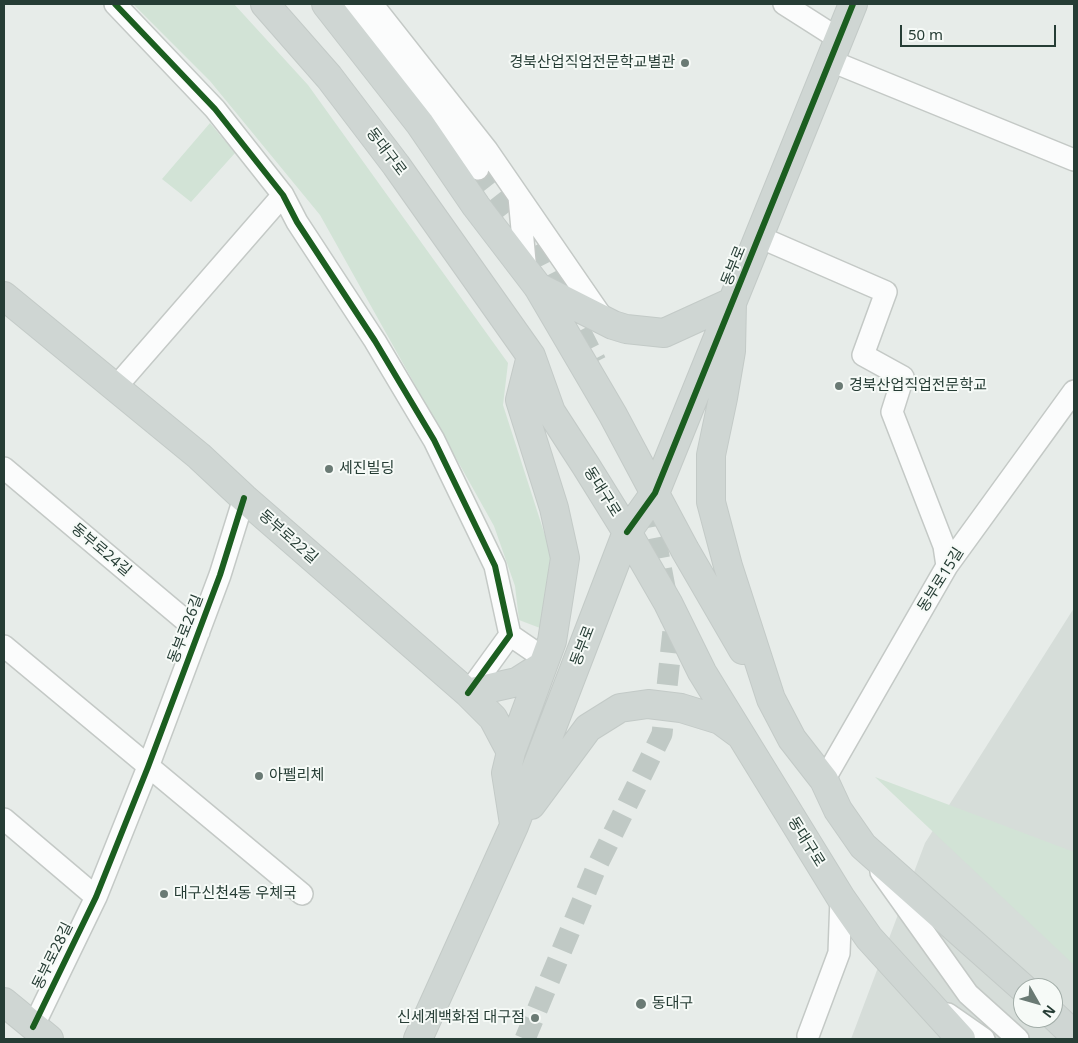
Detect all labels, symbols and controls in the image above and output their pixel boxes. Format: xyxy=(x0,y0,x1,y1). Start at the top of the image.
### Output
scale bar xyxy=(903,15,1059,47)
text: 50 m xyxy=(908,24,943,44)
place label: 경북산업직업전문학교별관 xyxy=(509,54,675,72)
marker: 경북산업직업전문학교별관 xyxy=(679,57,691,69)
street label: 동대구로 xyxy=(362,125,410,179)
street label: 동부로 xyxy=(718,243,750,289)
place label: 경북산업직업전문학교 xyxy=(849,377,987,395)
marker: 경북산업직업전문학교 xyxy=(833,380,845,392)
place label: 세진빌딩 xyxy=(339,460,394,478)
marker: 세진빌딩 xyxy=(323,463,335,475)
street label: 동대구로 xyxy=(580,464,624,520)
street label: 동부로22길 xyxy=(255,506,321,568)
street label: 동부로24길 xyxy=(67,520,135,580)
street label: 동부로15길 xyxy=(914,545,968,615)
street label: 동부로26길 xyxy=(165,592,207,666)
street label: 동부로 xyxy=(567,623,599,669)
place label: 아펠리체 xyxy=(269,767,324,785)
marker: 아펠리체 xyxy=(253,770,265,782)
street label: 동대구로 xyxy=(784,814,828,870)
place label: 대구신천4동 우체국 xyxy=(174,885,297,903)
marker: 대구신천4동 우체국 xyxy=(158,888,170,900)
street label: 동부로28길 xyxy=(29,920,77,992)
north arrow xyxy=(1013,978,1063,1028)
place label: 동대구 xyxy=(652,995,693,1013)
marker: 동대구 xyxy=(634,997,648,1011)
text: N xyxy=(1038,1002,1060,1022)
place label: 신세계백화점 대구점 xyxy=(397,1009,525,1027)
marker: 신세계백화점 대구점 xyxy=(529,1012,541,1024)

